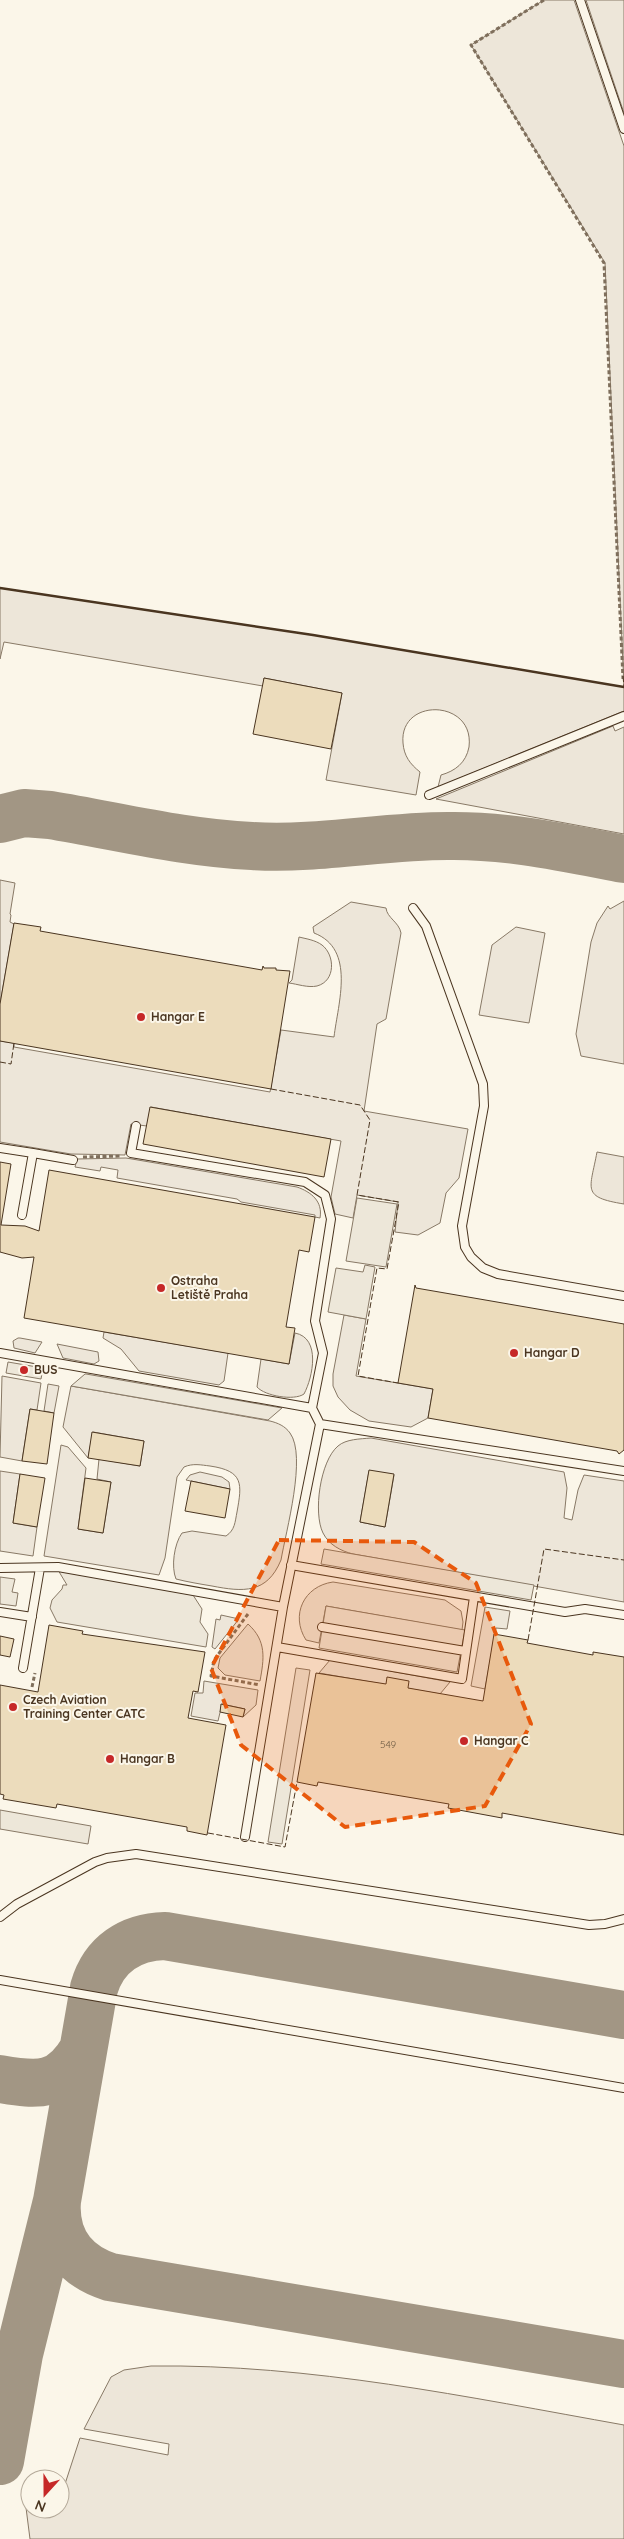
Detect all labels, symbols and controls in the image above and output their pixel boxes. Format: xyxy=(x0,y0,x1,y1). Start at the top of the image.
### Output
place label: Hangar E xyxy=(151,1009,205,1024)
marker: Hangar E xyxy=(135,1011,147,1023)
place label: Ostraha Letiště Praha xyxy=(171,1273,248,1302)
marker: Ostraha Letiště Praha xyxy=(155,1282,167,1294)
place label: Hangar D xyxy=(524,1345,580,1360)
marker: Hangar D xyxy=(508,1347,520,1359)
place label: BUS xyxy=(34,1362,57,1377)
marker: BUS xyxy=(18,1364,30,1376)
place label: Czech Aviation Training Center CATC xyxy=(23,1692,145,1721)
marker: Czech Aviation Training Center CATC xyxy=(7,1701,19,1713)
place label: Hangar C xyxy=(474,1733,529,1748)
marker: Hangar C xyxy=(458,1735,470,1747)
house number: 549 xyxy=(380,1738,396,1751)
place label: Hangar B xyxy=(120,1751,175,1766)
marker: Hangar B xyxy=(104,1753,116,1765)
north arrow xyxy=(20,2469,70,2519)
text: N xyxy=(32,2496,48,2516)

